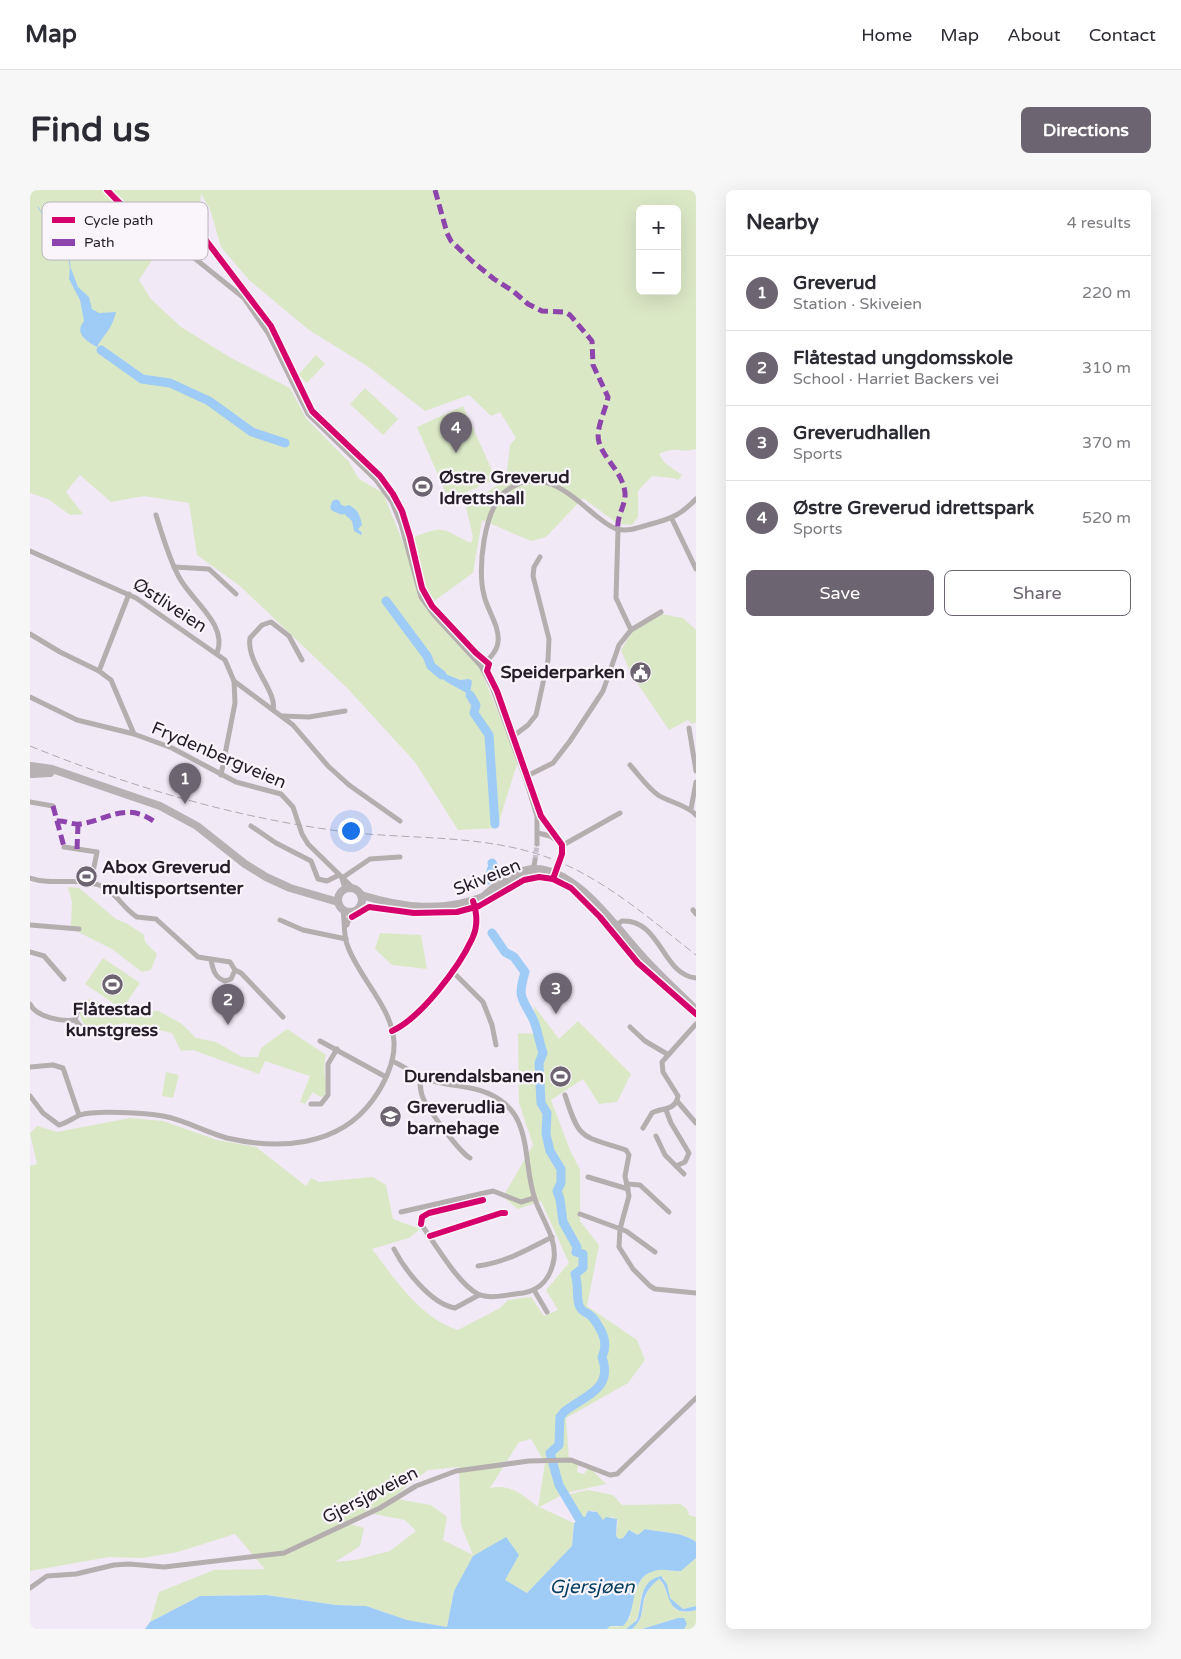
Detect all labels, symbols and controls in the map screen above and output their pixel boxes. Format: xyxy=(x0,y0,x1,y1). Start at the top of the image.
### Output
text: Map xyxy=(25,20,77,49)
text: Home xyxy=(861,24,912,46)
text: Map xyxy=(940,24,979,46)
text: About xyxy=(1007,24,1061,46)
text: Contact xyxy=(1089,24,1156,46)
button: Directions xyxy=(1021,107,1151,153)
text: Find us xyxy=(30,109,150,151)
legend xyxy=(42,202,208,260)
map controls xyxy=(636,205,681,295)
button: + xyxy=(636,205,681,250)
text: Nearby xyxy=(746,210,819,235)
text: Cycle path xyxy=(84,212,153,229)
text: 4 results xyxy=(1067,213,1131,233)
text: Path xyxy=(84,234,115,251)
button: − xyxy=(636,250,681,295)
text: Greverud xyxy=(793,272,877,294)
text: 1 xyxy=(757,283,767,303)
text: 220 m xyxy=(1082,283,1131,303)
text: Station · Skiveien xyxy=(793,294,922,314)
text: Flåtestad ungdomsskole xyxy=(793,347,1013,369)
text: 2 xyxy=(757,358,767,378)
text: 310 m xyxy=(1082,358,1131,378)
text: School · Harriet Backers vei xyxy=(793,369,999,389)
pin: 4 xyxy=(440,412,472,453)
text: Greverudhallen xyxy=(793,422,931,444)
text: 3 xyxy=(757,433,767,453)
text: 370 m xyxy=(1082,433,1131,453)
text: Sports xyxy=(793,444,842,464)
place label: Østre Greverud Idrettshall xyxy=(439,466,570,509)
sports icon: Østre Greverud Idrettshall xyxy=(411,475,435,499)
text: Østre Greverud idrettspark xyxy=(793,497,1034,519)
text: 4 xyxy=(757,508,767,528)
text: 520 m xyxy=(1082,508,1131,528)
text: Sports xyxy=(793,519,842,539)
button: Save xyxy=(746,570,934,616)
button: Share xyxy=(944,570,1131,616)
street label: Østliveien xyxy=(129,573,211,637)
public building icon: Speiderparken xyxy=(629,660,653,684)
place label: Speiderparken xyxy=(500,661,625,683)
street label: Frydenbergveien xyxy=(148,717,290,793)
pin: 1 xyxy=(169,763,201,804)
your location xyxy=(338,818,364,844)
street label: Skiveien xyxy=(450,854,524,900)
place label: Abox Greverud multisportsenter xyxy=(102,856,244,899)
sports icon: Abox Greverud multisportsenter xyxy=(74,865,98,889)
sports icon: Flåtestad kunstgress xyxy=(100,972,124,996)
pin: 3 xyxy=(540,973,572,1014)
pin: 2 xyxy=(212,984,244,1025)
place label: Flåtestad kunstgress xyxy=(66,998,159,1041)
sports icon: Durendalsbanen xyxy=(548,1064,572,1088)
place label: Durendalsbanen xyxy=(404,1065,544,1087)
place label: Greverudlia barnehage xyxy=(407,1096,505,1139)
school or university icon: Greverudlia barnehage xyxy=(379,1105,403,1129)
street label: Gjersjøveien xyxy=(318,1461,422,1529)
water label: Gjersjøen xyxy=(549,1576,635,1598)

